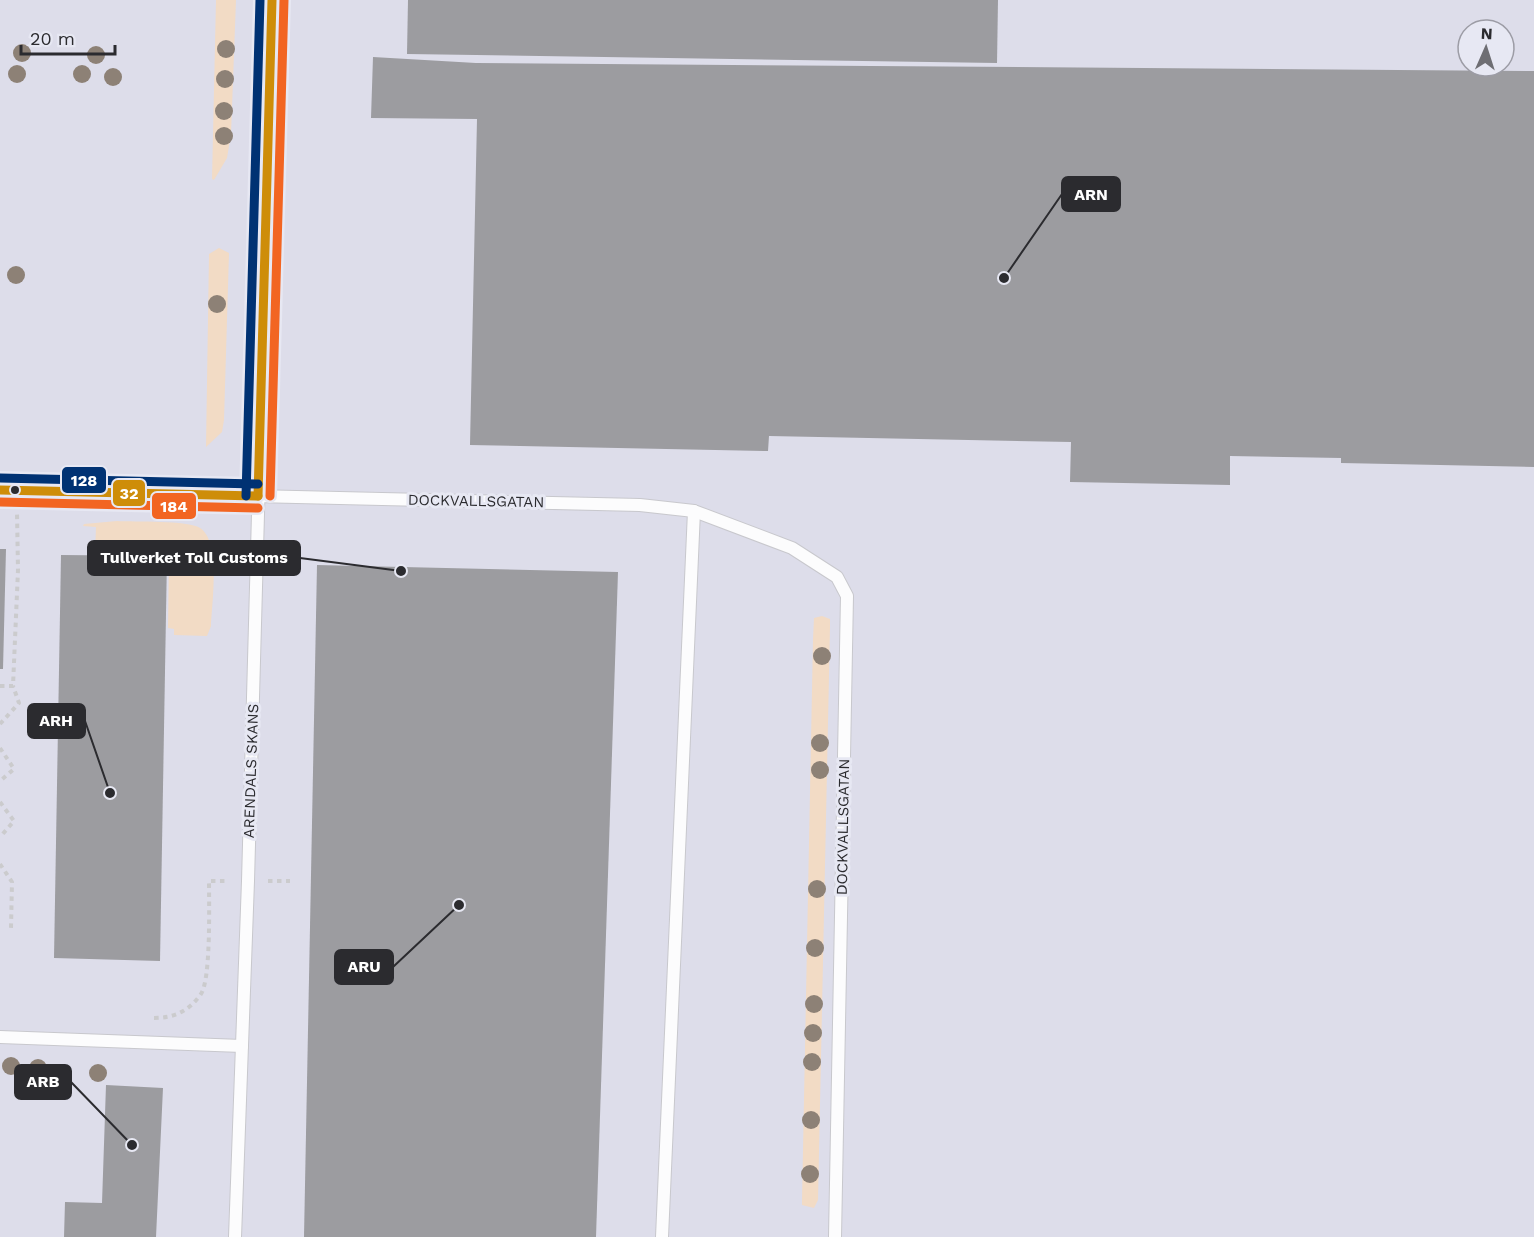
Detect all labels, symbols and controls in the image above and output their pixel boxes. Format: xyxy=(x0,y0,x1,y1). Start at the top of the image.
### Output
scale bar xyxy=(21,18,116,56)
north arrow xyxy=(1456,18,1516,78)
text: N xyxy=(1480,24,1493,43)
text: 20 m xyxy=(30,28,75,49)
callout: ARN xyxy=(1062,177,1120,211)
text: ARN xyxy=(1074,185,1108,204)
line badge: 128 xyxy=(61,466,107,494)
text: 128 xyxy=(71,471,97,490)
line badge: 32 xyxy=(112,479,146,507)
unlabelled marker xyxy=(9,484,21,496)
text: 32 xyxy=(119,484,139,503)
street label: DOCKVALLSGATAN xyxy=(408,491,544,511)
line badge: 184 xyxy=(151,492,197,520)
text: 184 xyxy=(160,497,188,516)
callout: Tullverket Toll Customs xyxy=(88,541,300,575)
text: Tullverket Toll Customs xyxy=(100,548,288,567)
street label: ARENDALS SKANS xyxy=(240,703,262,839)
callout: ARH xyxy=(28,704,85,738)
text: ARH xyxy=(39,711,73,730)
street label: DOCKVALLSGATAN xyxy=(833,759,853,895)
callout: ARU xyxy=(335,950,393,984)
text: ARU xyxy=(347,957,381,976)
callout: ARB xyxy=(15,1065,71,1099)
text: ARB xyxy=(27,1072,59,1091)

